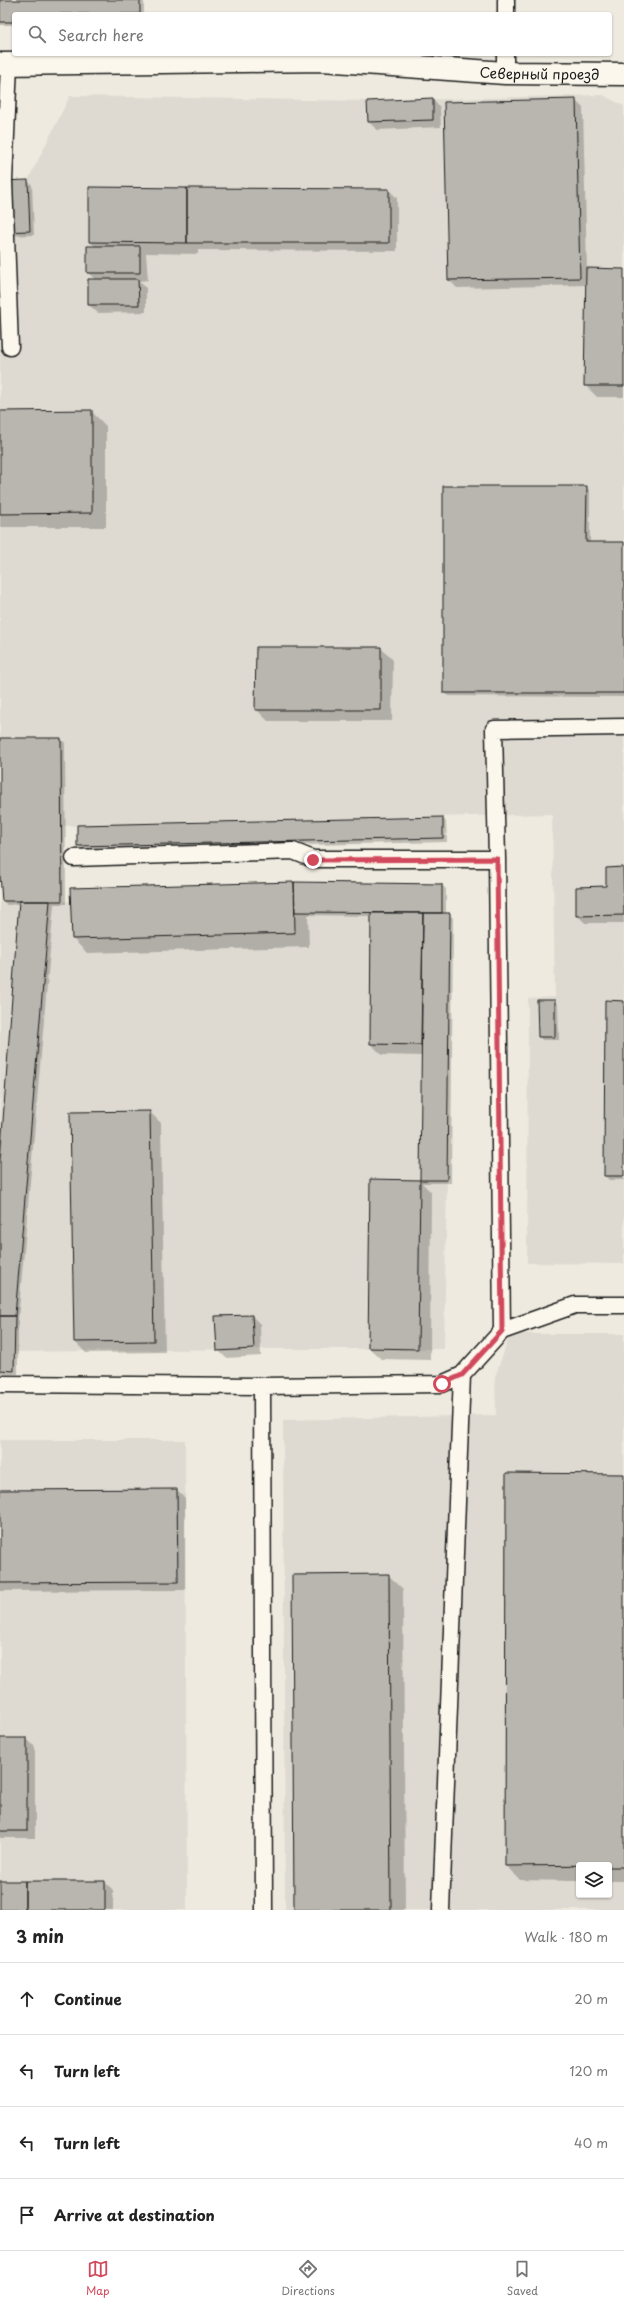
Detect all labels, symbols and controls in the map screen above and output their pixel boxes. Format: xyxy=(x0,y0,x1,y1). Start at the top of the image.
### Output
search box xyxy=(12,12,612,56)
icon: search xyxy=(26,23,48,45)
text: Search here xyxy=(58,23,144,46)
street label: Северный проезд xyxy=(479,61,599,84)
route end xyxy=(304,851,322,869)
route start xyxy=(433,1375,451,1393)
map controls xyxy=(576,1862,612,1898)
button: layers xyxy=(576,1862,612,1898)
text: 3 min xyxy=(16,1923,64,1949)
text: Walk · 180 m xyxy=(525,1927,608,1946)
text: Continue xyxy=(54,1987,122,2010)
icon: ahead xyxy=(16,1988,38,2010)
text: 20 m xyxy=(574,1989,608,2008)
text: Turn left xyxy=(54,2059,120,2082)
icon: left xyxy=(16,2060,38,2082)
text: 120 m xyxy=(569,2061,608,2080)
text: Turn left xyxy=(54,2131,120,2154)
icon: left xyxy=(16,2132,38,2154)
text: 40 m xyxy=(574,2133,608,2152)
text: Arrive at destination xyxy=(54,2203,215,2226)
icon: arrive xyxy=(16,2204,38,2226)
tab: Map xyxy=(86,2258,109,2299)
tab: Directions xyxy=(281,2258,335,2299)
tab: Saved xyxy=(507,2258,538,2299)

